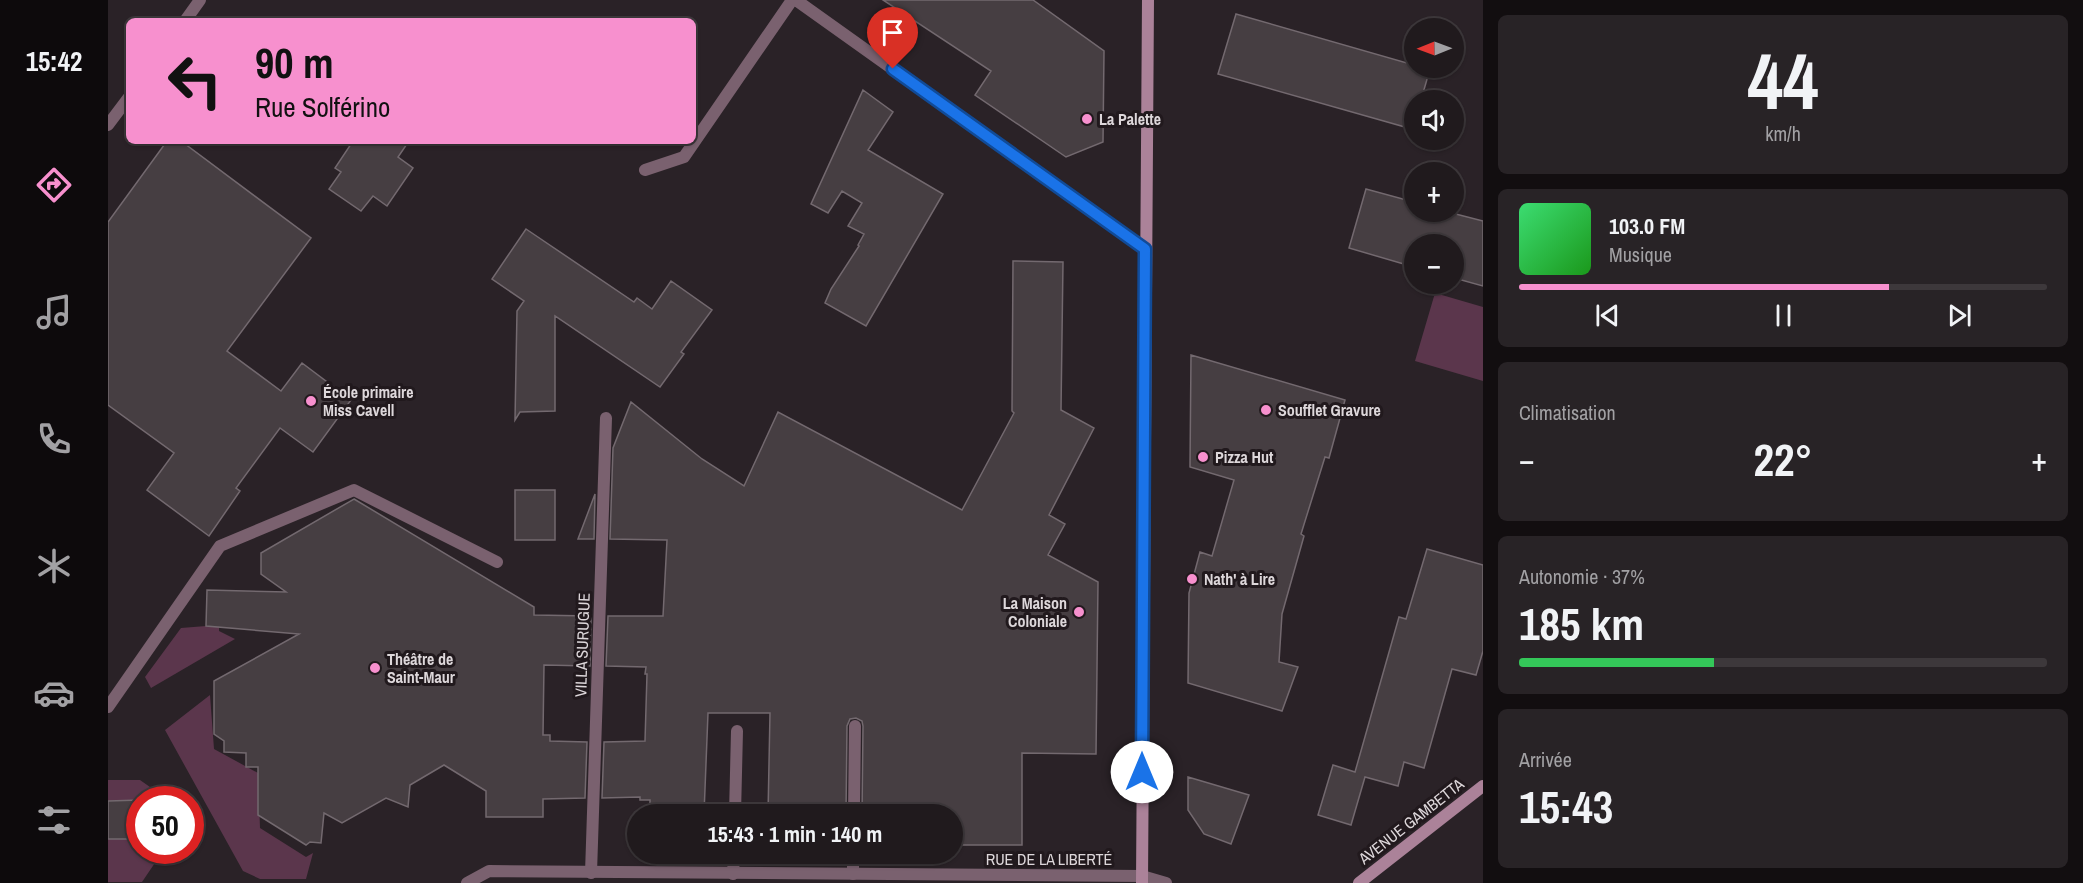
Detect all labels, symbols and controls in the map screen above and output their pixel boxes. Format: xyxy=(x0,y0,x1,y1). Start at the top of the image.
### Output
pin xyxy=(867,7,918,69)
icon: arrive xyxy=(876,16,909,49)
north arrow xyxy=(1404,18,1464,78)
map controls xyxy=(1404,18,1464,294)
text: 44 xyxy=(1747,28,1819,133)
text: 90 m xyxy=(255,35,334,91)
icon: left xyxy=(156,42,234,120)
text: 15:42 xyxy=(26,43,82,79)
text: Rue Solférino xyxy=(255,89,390,125)
button: sound xyxy=(1404,90,1464,150)
place label: La Palette xyxy=(1099,108,1161,130)
marker: La Palette xyxy=(1080,112,1094,126)
text: km/h xyxy=(1765,120,1801,147)
button: + xyxy=(1404,162,1464,222)
icon: directions xyxy=(33,164,75,206)
text: 103.0 FM xyxy=(1609,211,1685,241)
button: − xyxy=(1404,234,1464,294)
text: Musique xyxy=(1609,241,1672,268)
icon: music xyxy=(33,291,75,333)
icon: previous xyxy=(1591,299,1624,332)
icon: pause xyxy=(1767,299,1800,332)
icon: next xyxy=(1943,299,1976,332)
place label: École primaire Miss Cavell xyxy=(323,381,413,421)
marker: École primaire Miss Cavell xyxy=(304,394,318,408)
place label: Soufflet Gravure xyxy=(1278,399,1381,421)
text: Climatisation xyxy=(1519,399,1616,426)
marker: Soufflet Gravure xyxy=(1259,403,1273,417)
icon: phone xyxy=(33,418,75,460)
text: 22° xyxy=(1753,429,1813,490)
text: − xyxy=(1519,437,1535,481)
text: + xyxy=(2031,437,2047,481)
place label: Pizza Hut xyxy=(1215,446,1274,468)
marker: Pizza Hut xyxy=(1196,450,1210,464)
icon: climate xyxy=(33,545,75,587)
text: Autonomie · 37% xyxy=(1519,563,1645,590)
place label: Nath' à Lire xyxy=(1204,568,1275,590)
marker: Nath' à Lire xyxy=(1185,572,1199,586)
place label: La Maison Coloniale xyxy=(1003,592,1067,632)
street label: VILLA SURUGUE xyxy=(569,593,595,697)
text: 185 km xyxy=(1519,593,1644,654)
marker: La Maison Coloniale xyxy=(1072,605,1086,619)
place label: Théâtre de Saint-Maur xyxy=(387,648,456,688)
marker: Théâtre de Saint-Maur xyxy=(368,661,382,675)
icon: car xyxy=(33,672,75,714)
position arrow xyxy=(1110,740,1174,804)
text: Arrivée xyxy=(1519,746,1572,773)
street label: AVENUE GAMBETTA xyxy=(1353,773,1468,870)
text: 15:43 xyxy=(1519,776,1613,837)
speed limit sign: 50 xyxy=(126,786,204,864)
icon: filters xyxy=(33,799,75,841)
text: 15:43 · 1 min · 140 m xyxy=(708,819,882,849)
street label: RUE DE LA LIBERTÉ xyxy=(986,848,1112,870)

